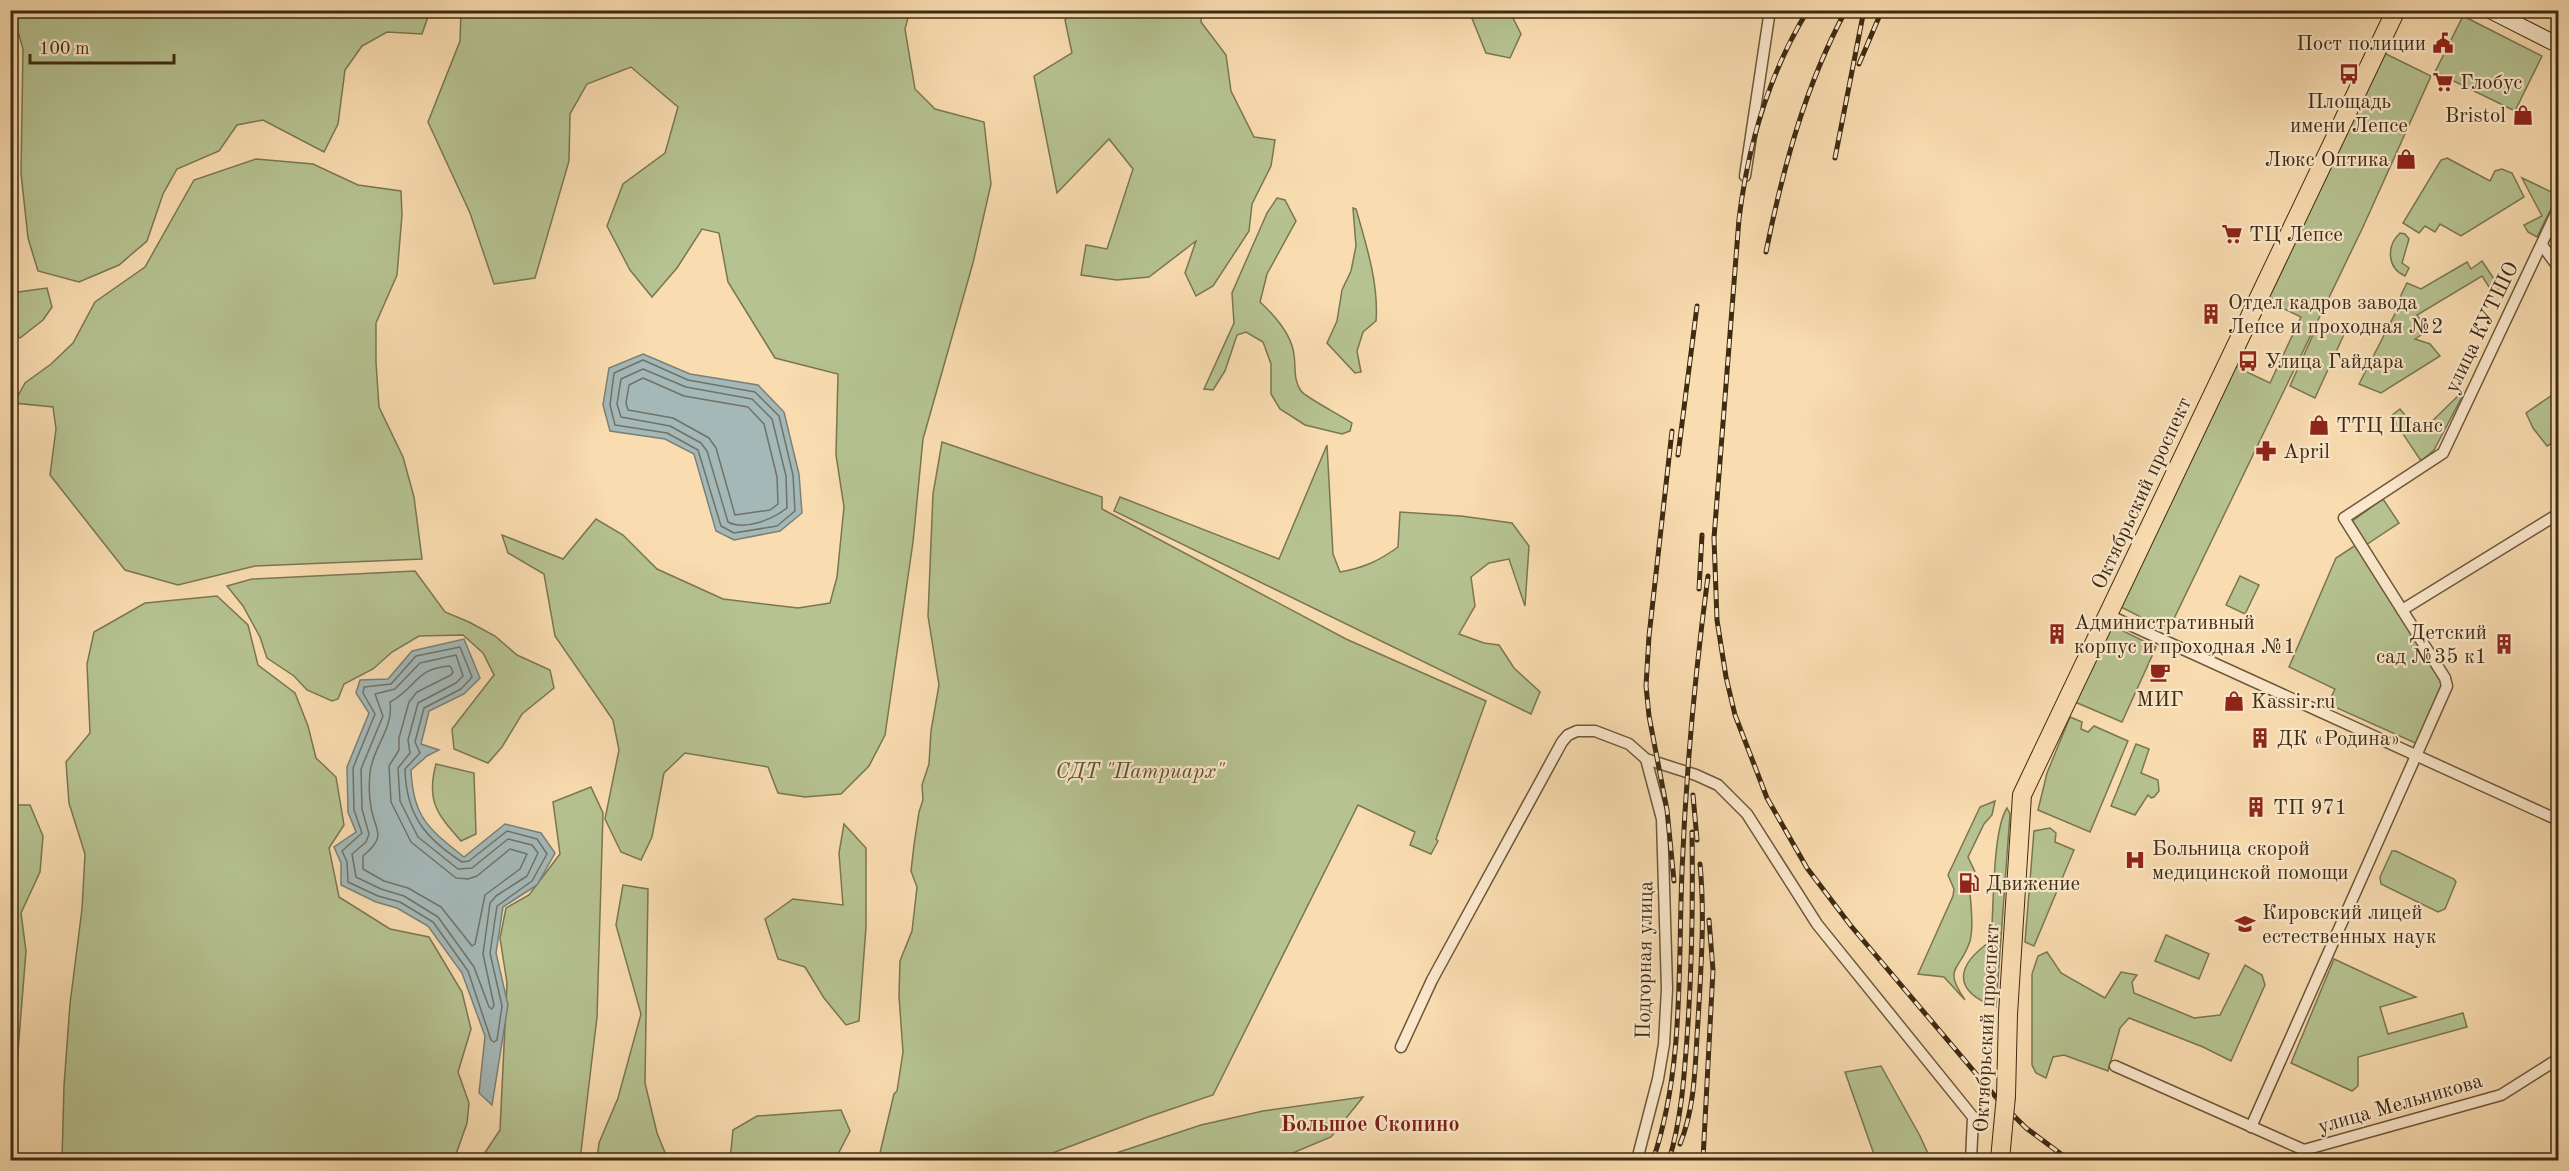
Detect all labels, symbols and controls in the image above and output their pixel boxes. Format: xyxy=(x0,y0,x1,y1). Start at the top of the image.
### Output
scale bar xyxy=(30,27,174,65)
public building icon: Пост полиции xyxy=(2431,31,2455,55)
place label: Пост полиции xyxy=(2296,34,2426,55)
text: 100 m xyxy=(39,40,90,58)
bus stop icon: Площадь имени Лепсе xyxy=(2337,62,2361,86)
supermarket icon: Глобус xyxy=(2431,70,2455,94)
place label: Глобус xyxy=(2460,73,2522,94)
place label: Площадь имени Лепсе xyxy=(2290,92,2408,137)
shop icon: Bristol xyxy=(2511,103,2535,127)
place label: Bristol xyxy=(2445,106,2506,127)
shop icon: Люкс Оптика xyxy=(2394,147,2418,171)
place label: Люкс Оптика xyxy=(2265,150,2389,171)
supermarket icon: ТЦ Лепсе xyxy=(2220,222,2244,246)
place label: ТЦ Лепсе xyxy=(2249,225,2343,246)
street label: улица КУТШО xyxy=(2442,259,2523,397)
place label: Отдел кадров завода Лепсе и проходная №2 xyxy=(2228,293,2444,338)
building icon: Отдел кадров завода Лепсе и проходная №2 xyxy=(2199,302,2223,326)
bus stop icon: Улица Гайдара xyxy=(2236,349,2260,373)
place label: Улица Гайдара xyxy=(2265,352,2404,373)
street label: Октябрьский проспект xyxy=(2089,394,2196,593)
shop icon: ТТЦ Шанс xyxy=(2307,413,2331,437)
place label: ТТЦ Шанс xyxy=(2336,416,2443,437)
pharmacy icon: April xyxy=(2254,439,2278,463)
place label: April xyxy=(2283,442,2330,463)
place label: Административный корпус и проходная №1 xyxy=(2074,613,2296,658)
building icon: Административный корпус и проходная №1 xyxy=(2045,622,2069,646)
place label: Детский сад №35 к1 xyxy=(2376,623,2487,668)
building icon: Детский сад №35 к1 xyxy=(2492,632,2516,656)
cafe icon: МИГ xyxy=(2148,660,2172,684)
shop icon: Kassir.ru xyxy=(2222,689,2246,713)
place label: МИГ xyxy=(2136,690,2184,711)
place label: Kassir.ru xyxy=(2251,692,2335,713)
building icon: ДК «Родина» xyxy=(2248,726,2272,750)
place label: ДК «Родина» xyxy=(2277,729,2400,750)
park label: СДТ "Патриарх" xyxy=(1055,762,1225,783)
building icon: ТП 971 xyxy=(2244,795,2268,819)
place label: ТП 971 xyxy=(2273,798,2347,819)
place label: Больница скорой медицинской помощи xyxy=(2152,839,2349,884)
hospital icon: Больница скорой медицинской помощи xyxy=(2123,848,2147,872)
fuel station icon: Движение xyxy=(1957,871,1981,895)
place label: Движение xyxy=(1986,874,2080,895)
street label: Подгорная улица xyxy=(1634,881,1657,1039)
place label: Кировский лицей естественных наук xyxy=(2262,903,2437,948)
school or university icon: Кировский лицей естественных наук xyxy=(2233,912,2257,936)
street label: Октябрьский проспект xyxy=(1972,923,2003,1133)
street label: улица Мельникова xyxy=(2316,1071,2485,1138)
district label: Большое Скопино xyxy=(1280,1114,1460,1136)

